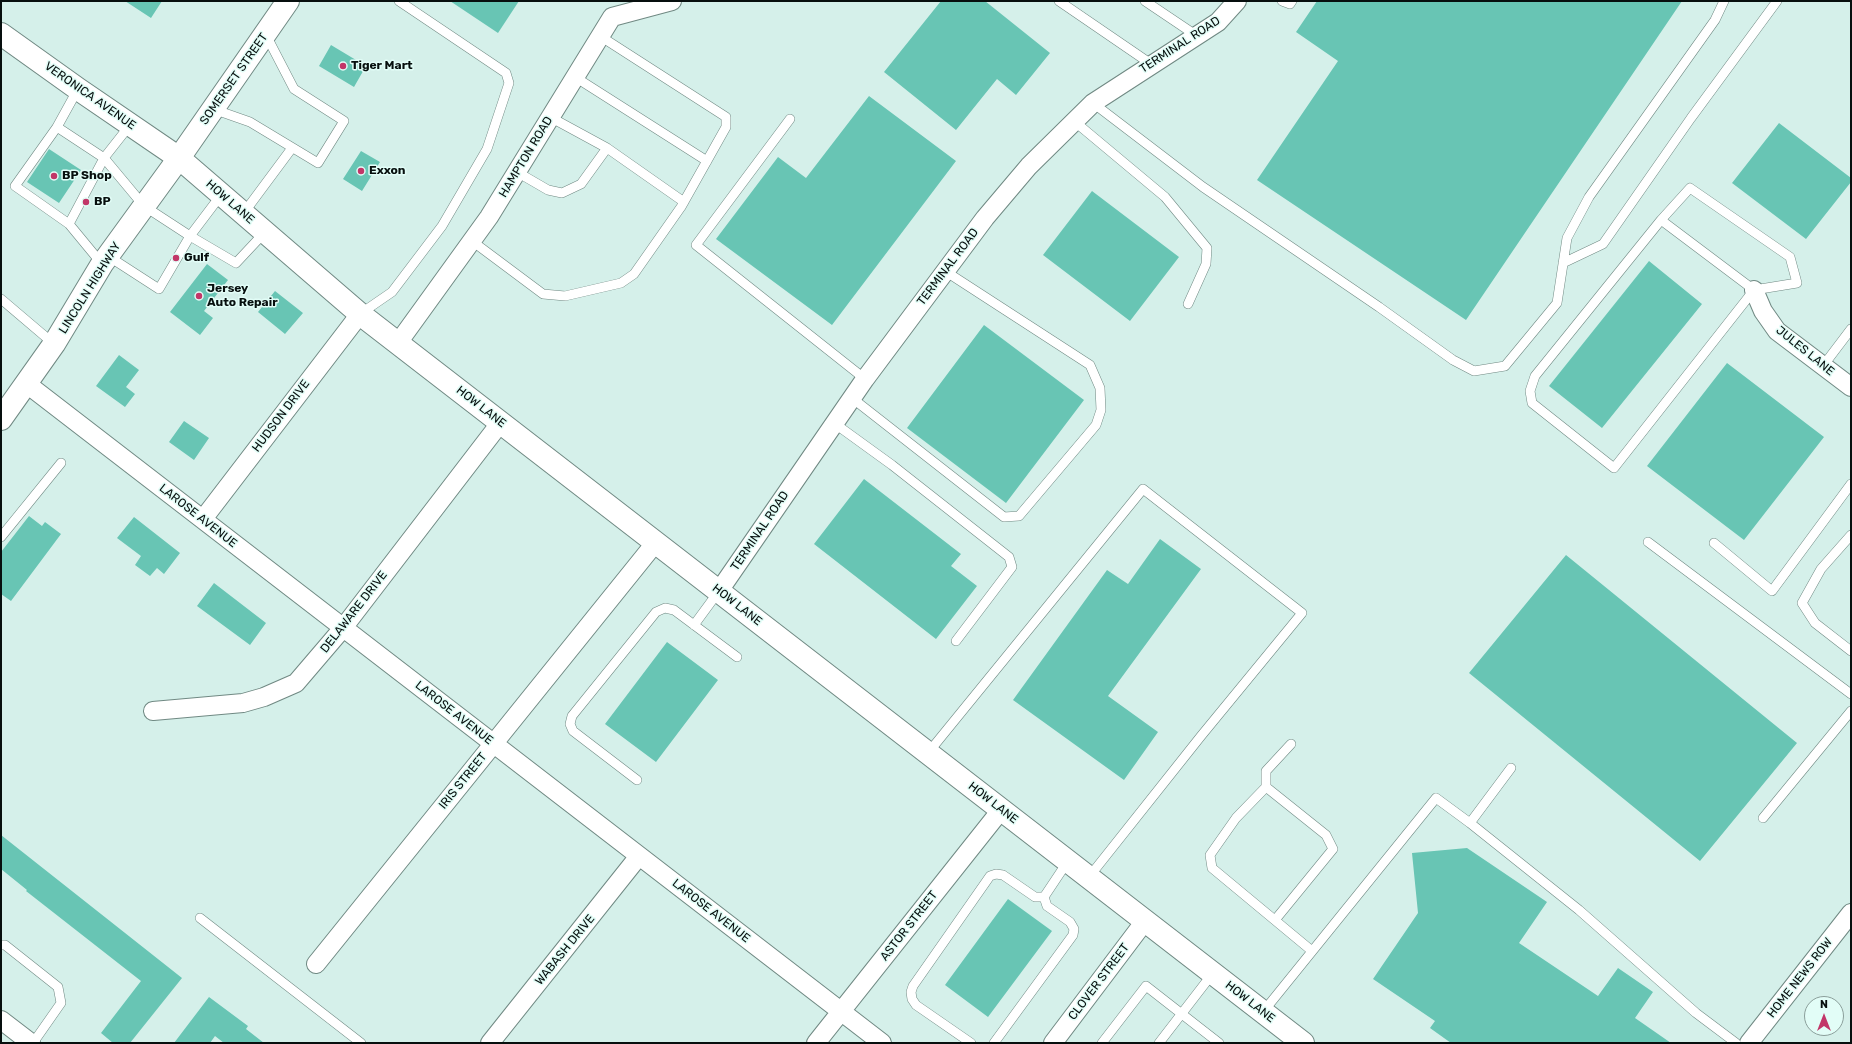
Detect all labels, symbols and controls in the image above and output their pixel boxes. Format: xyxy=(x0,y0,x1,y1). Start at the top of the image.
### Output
street label: TERMINAL ROAD xyxy=(1137,14,1223,76)
street label: SOMERSET STREET xyxy=(197,30,271,128)
street label: VERONICA AVENUE xyxy=(42,59,138,133)
place label: Tiger Mart xyxy=(351,59,413,73)
marker: Tiger Mart xyxy=(338,61,348,71)
street label: HAMPTON ROAD xyxy=(496,114,556,200)
place label: Exxon xyxy=(369,164,406,178)
marker: Exxon xyxy=(356,166,366,176)
place label: BP Shop xyxy=(62,169,112,183)
marker: BP Shop xyxy=(49,171,59,181)
street label: HOW LANE xyxy=(203,177,257,227)
place label: BP xyxy=(94,195,111,209)
marker: BP xyxy=(81,197,91,207)
street label: TERMINAL ROAD xyxy=(914,225,982,309)
street label: LINCOLN HIGHWAY xyxy=(56,240,124,336)
place label: Gulf xyxy=(184,251,209,265)
marker: Gulf xyxy=(171,253,181,263)
place label: Jersey Auto Repair xyxy=(207,282,278,310)
marker: Jersey Auto Repair xyxy=(194,291,204,301)
street label: JULES LANE xyxy=(1773,323,1837,379)
street label: HUDSON DRIVE xyxy=(249,377,313,455)
street label: HOW LANE xyxy=(453,383,509,431)
street label: LAROSE AVENUE xyxy=(156,481,240,551)
street label: TERMINAL ROAD xyxy=(728,488,792,574)
street label: DELAWARE DRIVE xyxy=(318,568,390,656)
street label: HOW LANE xyxy=(709,581,765,629)
street label: LAROSE AVENUE xyxy=(412,678,496,748)
street label: IRIS STREET xyxy=(436,750,490,812)
street label: HOW LANE xyxy=(965,779,1021,827)
street label: LAROSE AVENUE xyxy=(669,876,753,946)
street label: ASTOR STREET xyxy=(877,888,941,964)
street label: WABASH DRIVE xyxy=(532,912,598,988)
street label: HOME NEWS ROW xyxy=(1764,935,1836,1021)
street label: CLOVER STREET xyxy=(1066,941,1132,1023)
street label: HOW LANE xyxy=(1222,978,1278,1026)
north arrow xyxy=(1804,996,1844,1036)

